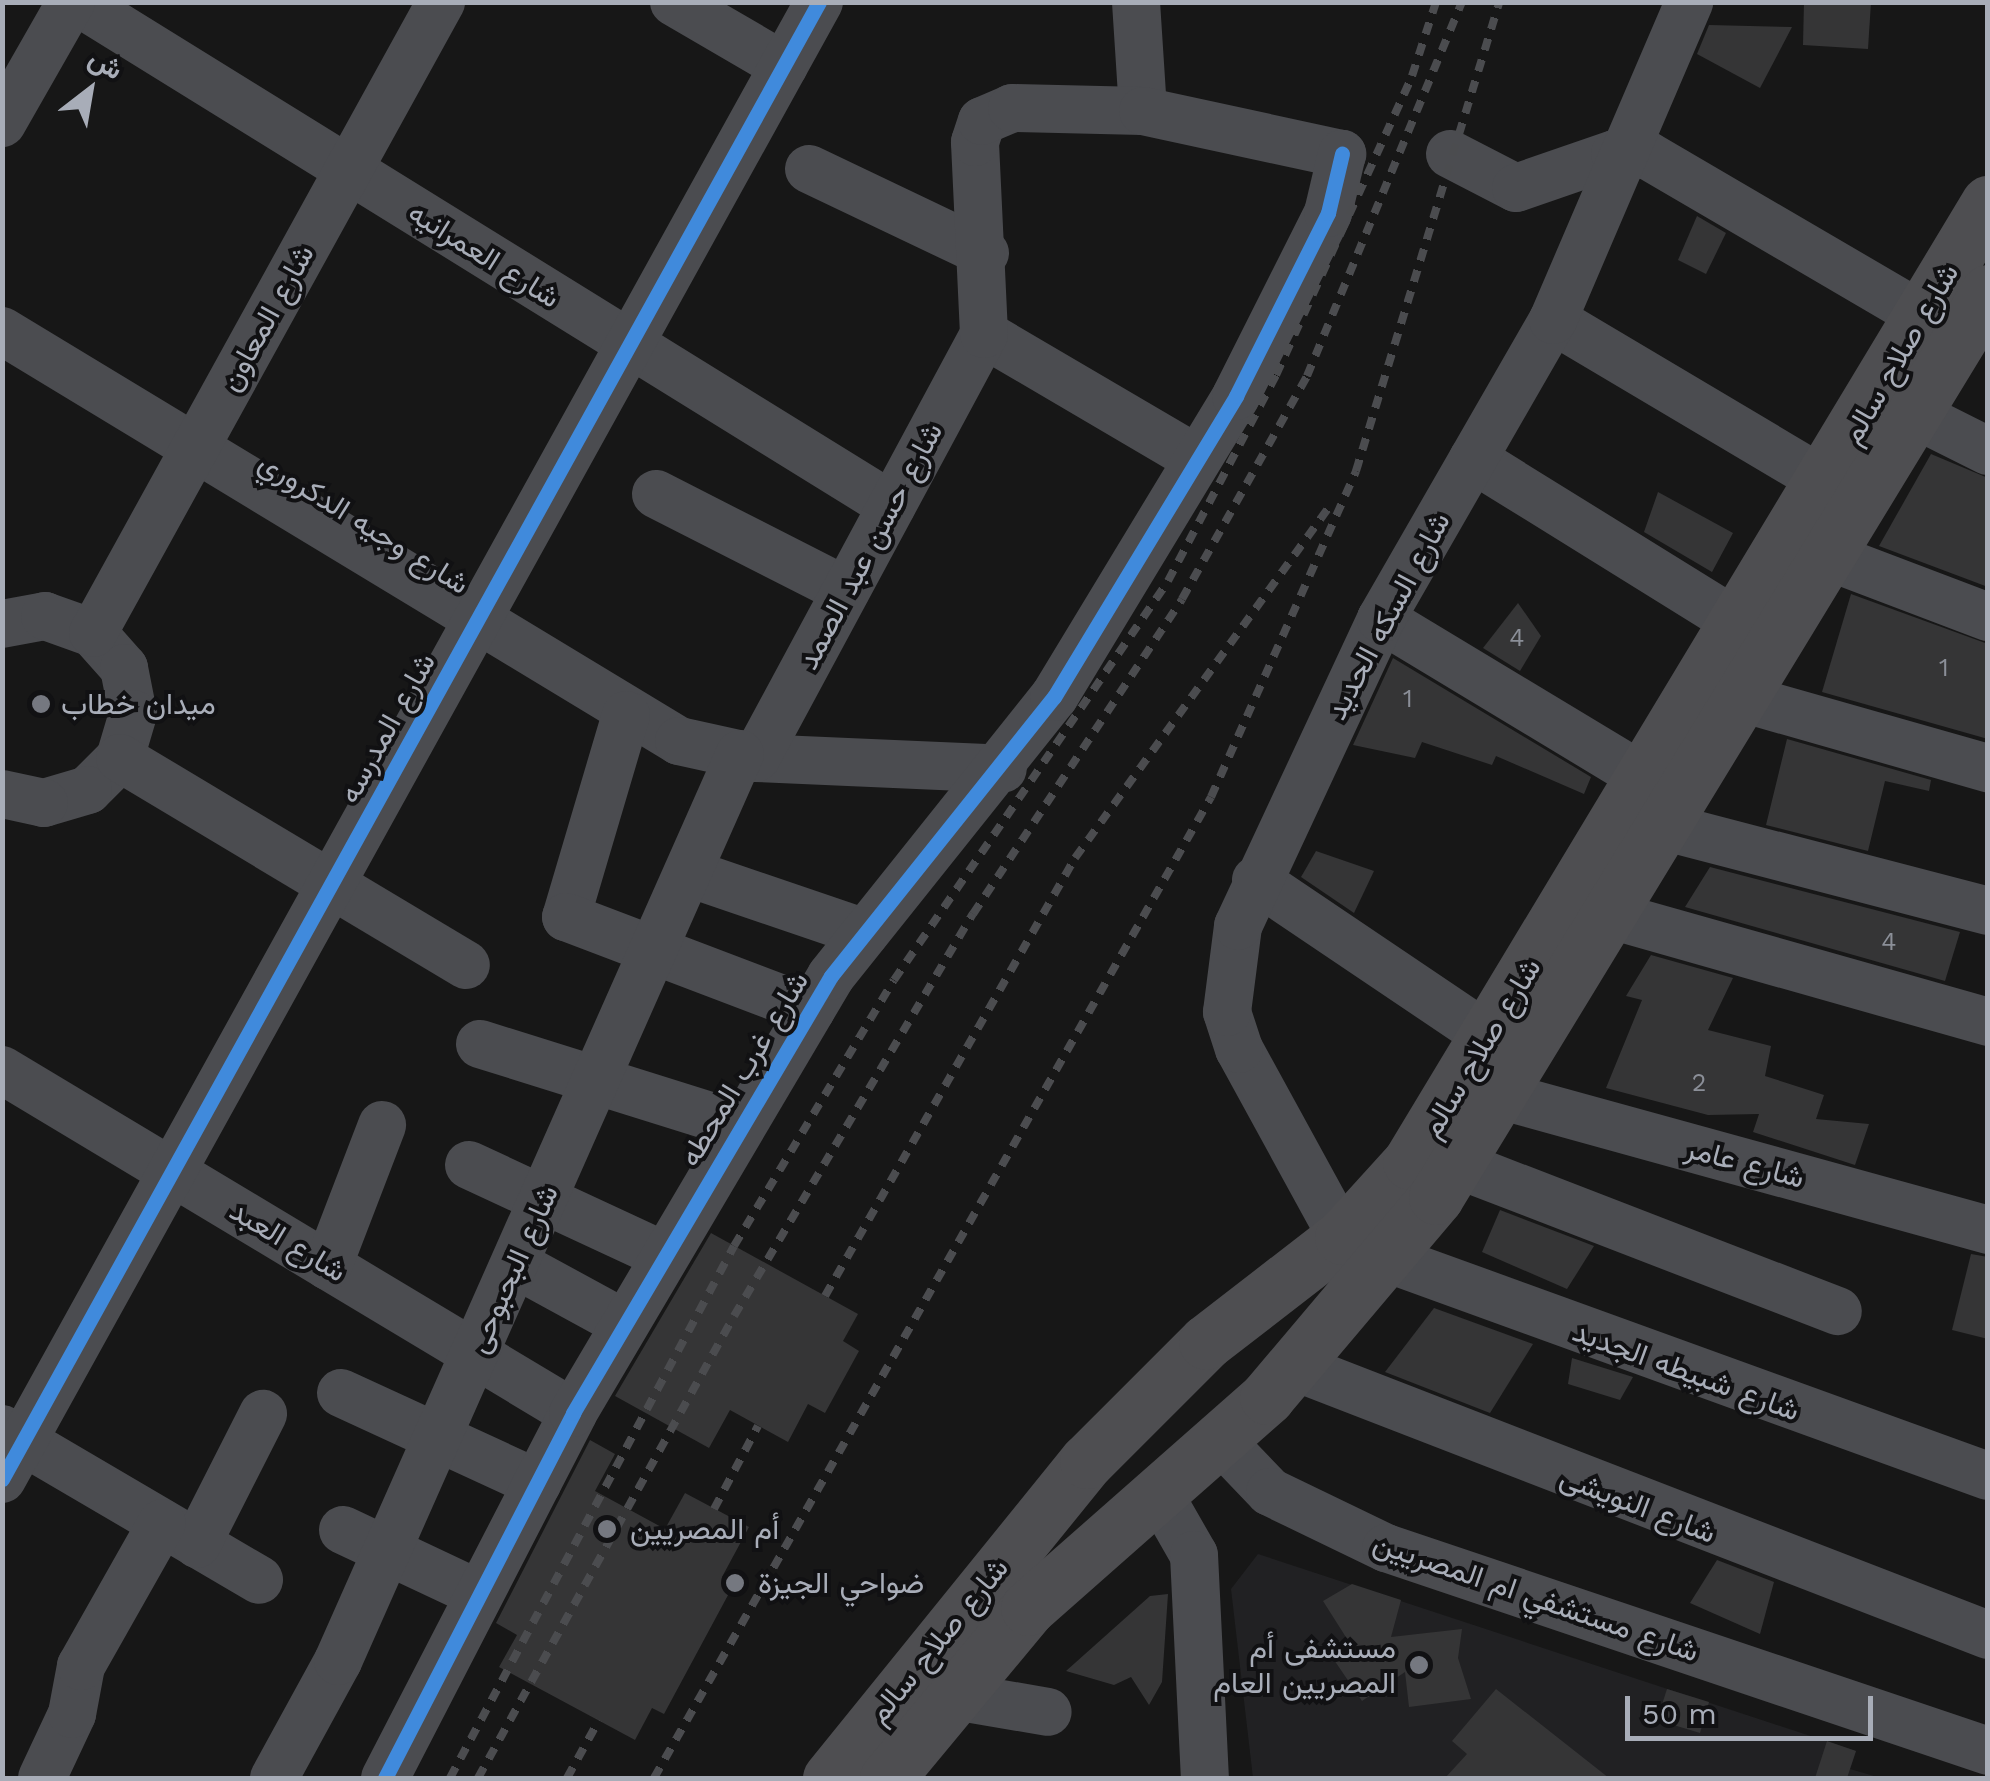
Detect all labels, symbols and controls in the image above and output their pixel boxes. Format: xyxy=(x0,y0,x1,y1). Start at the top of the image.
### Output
north arrow xyxy=(40,40,140,140)
text: ش xyxy=(83,41,129,87)
street label: شارع العمرانيه xyxy=(402,194,566,316)
street label: شارع المعاون xyxy=(212,238,322,398)
street label: شارع صلاح سالم xyxy=(1834,257,1966,451)
street label: شارع حسن عبد الصمد xyxy=(790,416,950,676)
street label: شارع وجيه الدكروري xyxy=(252,444,476,602)
street label: شارع السكه الحديد xyxy=(1318,506,1458,726)
house number: 4 xyxy=(1509,623,1525,653)
street label: شارع المدرسه xyxy=(331,646,443,810)
house number: 1 xyxy=(1939,653,1949,683)
house number: 1 xyxy=(1403,684,1413,714)
place label: ميدان خطاب xyxy=(61,686,216,722)
marker: ميدان خطاب xyxy=(30,693,52,715)
house number: 4 xyxy=(1881,927,1897,957)
street label: شارع صلاح سالم xyxy=(1413,952,1549,1144)
street label: شارع غرب المحطه xyxy=(672,965,816,1173)
house number: 2 xyxy=(1692,1068,1706,1098)
street label: شارع عامر xyxy=(1682,1130,1808,1196)
street label: شارع البحبوحى xyxy=(460,1179,566,1359)
street label: شارع العبد xyxy=(223,1192,353,1290)
street label: شارع شبيطه الجديد xyxy=(1568,1313,1804,1429)
street label: شارع النويشى xyxy=(1555,1459,1721,1551)
place label: أم المصريين xyxy=(630,1511,779,1547)
marker: أم المصريين xyxy=(594,1516,620,1542)
street label: شارع مستشفي ام المصريين xyxy=(1369,1524,1703,1670)
street label: شارع صلاح سالم xyxy=(860,1551,1016,1731)
place label: ضواحي الجيزة xyxy=(758,1565,924,1601)
marker: ضواحي الجيزة xyxy=(722,1570,748,1596)
place label: مستشفى أم المصريين العام xyxy=(1213,1630,1396,1700)
marker: مستشفى أم المصريين العام xyxy=(1406,1652,1432,1678)
scale bar xyxy=(1630,1676,1878,1738)
text: 50 m xyxy=(1642,1696,1717,1731)

